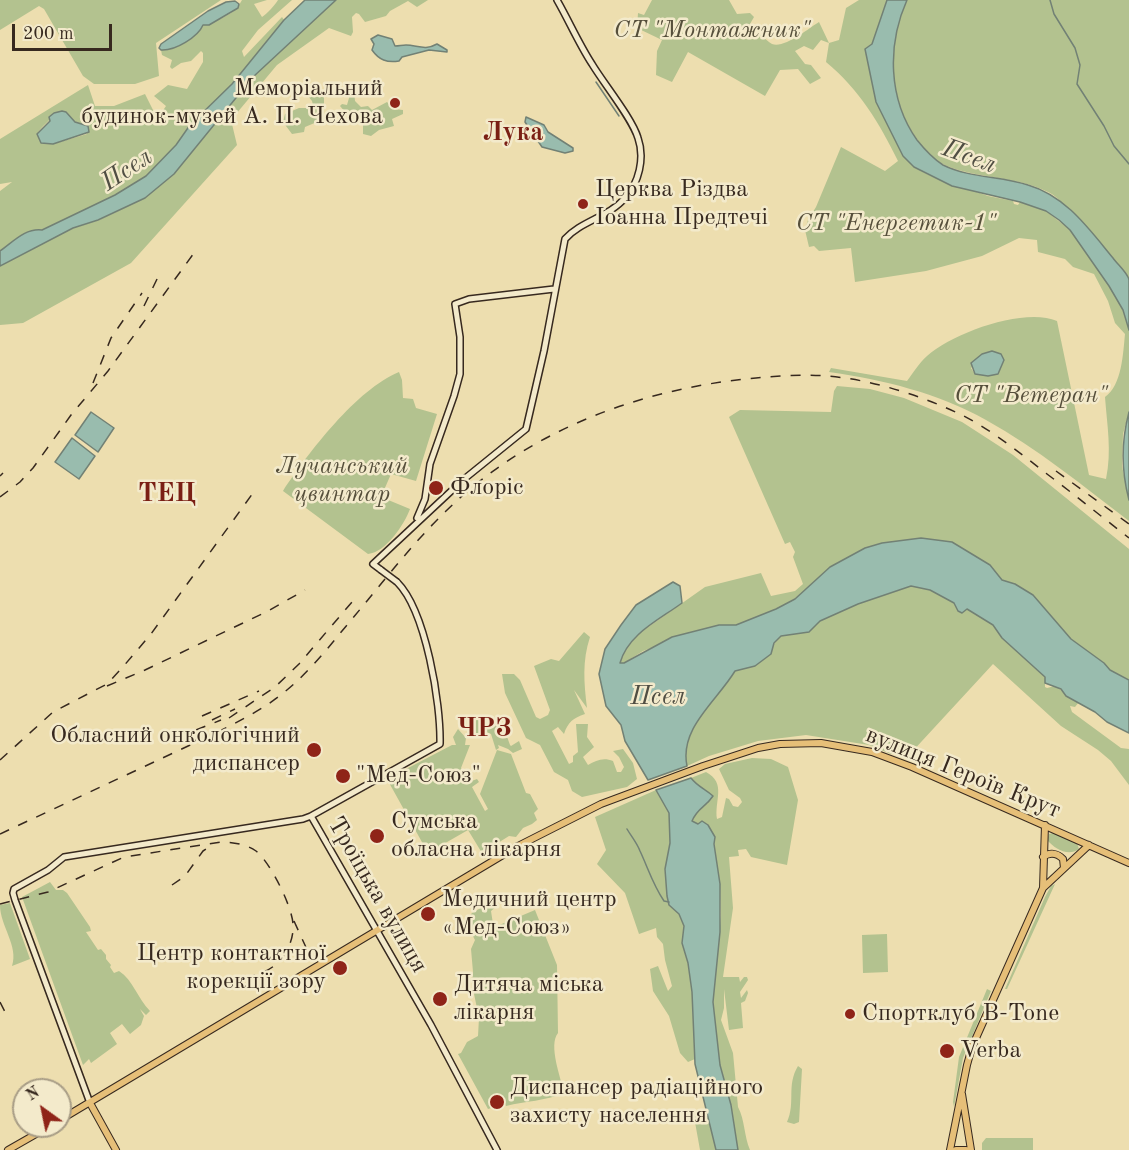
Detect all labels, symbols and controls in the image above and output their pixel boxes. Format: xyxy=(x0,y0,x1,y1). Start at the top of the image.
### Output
scale bar xyxy=(15,12,116,50)
park label: СТ "Монтажник" xyxy=(614,17,810,45)
text: 200 m xyxy=(23,25,74,43)
place label: Меморіальний будинок-музей А. П. Чехова xyxy=(81,75,383,131)
marker: Меморіальний будинок-музей А. П. Чехова xyxy=(388,96,402,110)
district label: Лука xyxy=(483,117,543,149)
water label: Псел xyxy=(938,133,1000,181)
water label: Псел xyxy=(95,142,159,198)
place label: Церква Різдва Іоанна Предтечі xyxy=(595,176,768,232)
marker: Церква Різдва Іоанна Предтечі xyxy=(576,197,590,211)
park label: СТ "Енергетик-1" xyxy=(796,210,996,238)
park label: СТ "Ветеран" xyxy=(954,382,1108,410)
park label: Лучанський цвинтар xyxy=(276,453,408,509)
place label: Флоріс xyxy=(450,474,524,502)
district label: ТЕЦ xyxy=(138,478,196,510)
marker: Флоріс xyxy=(427,479,445,497)
water label: Псел xyxy=(630,681,686,713)
district label: ЧРЗ xyxy=(456,713,512,745)
street label: вулиця Героїв Крут xyxy=(861,721,1065,825)
place label: Обласний онкологічний диспансер xyxy=(50,722,300,778)
marker: Обласний онкологічний диспансер xyxy=(305,741,323,759)
place label: "Мед-Союз" xyxy=(356,762,481,790)
marker: "Мед-Союз" xyxy=(334,767,352,785)
place label: Сумська обласна лікарня xyxy=(391,808,561,864)
street label: Троїцька вулиця xyxy=(321,812,433,978)
marker: Сумська обласна лікарня xyxy=(368,827,386,845)
place label: Медичний центр «Мед-Союз» xyxy=(442,886,617,942)
marker: Медичний центр «Мед-Союз» xyxy=(419,905,437,923)
place label: Центр контактної корекції зору xyxy=(137,940,326,996)
marker: Центр контактної корекції зору xyxy=(331,959,349,977)
place label: Дитяча міська лікарня xyxy=(454,971,604,1027)
marker: Дитяча міська лікарня xyxy=(431,990,449,1008)
place label: Спортклуб B-Tone xyxy=(862,1000,1059,1028)
marker: Спортклуб B-Tone xyxy=(843,1007,857,1021)
place label: Verba xyxy=(960,1037,1021,1065)
marker: Verba xyxy=(938,1042,956,1060)
place label: Диспансер радіаційного захисту населення xyxy=(510,1074,763,1130)
north arrow xyxy=(12,1078,72,1138)
text: N xyxy=(24,1085,43,1105)
marker: Диспансер радіаційного захисту населення xyxy=(488,1093,506,1111)

